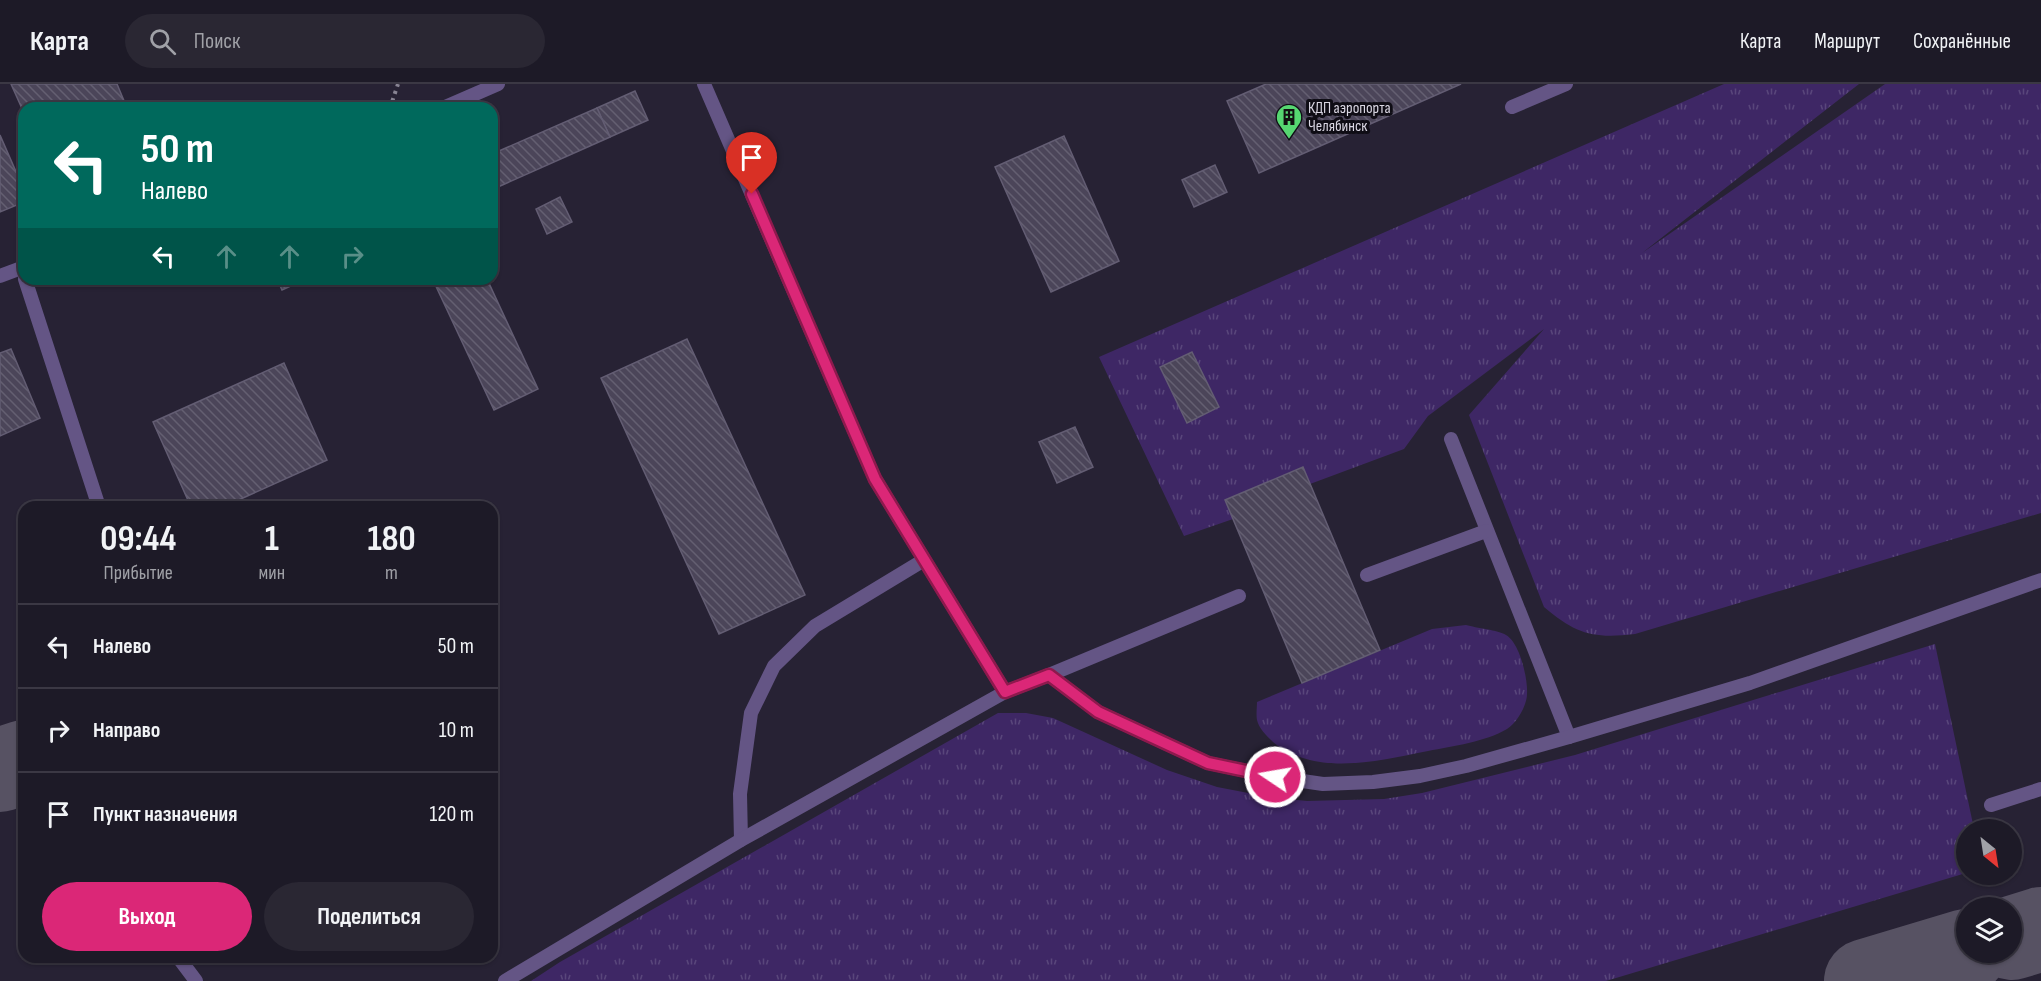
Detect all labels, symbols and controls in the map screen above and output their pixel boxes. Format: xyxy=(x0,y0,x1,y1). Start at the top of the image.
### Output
search box xyxy=(125,14,545,68)
text: Карта xyxy=(30,25,89,58)
icon: search xyxy=(146,25,179,58)
text: Поиск xyxy=(194,28,240,55)
text: Карта xyxy=(1740,29,1781,54)
text: Маршрут xyxy=(1814,29,1880,54)
text: Сохранённые xyxy=(1913,29,2011,54)
place label: КДП аэропорта Челябинск xyxy=(1308,99,1391,136)
building icon: КДП аэропорта Челябинск xyxy=(1274,102,1304,140)
text: 50 m xyxy=(141,124,214,175)
icon: left xyxy=(42,126,120,204)
pin xyxy=(726,132,777,194)
icon: arrive xyxy=(735,141,768,174)
text: Налево xyxy=(141,175,208,207)
icon: left xyxy=(147,240,180,273)
icon: ahead xyxy=(210,240,243,273)
icon: ahead xyxy=(273,240,306,273)
icon: right xyxy=(336,240,369,273)
text: 09:44 xyxy=(100,518,176,561)
text: 1 xyxy=(265,518,279,561)
text: 180 xyxy=(367,518,416,561)
text: Прибытие xyxy=(104,561,173,585)
text: мин xyxy=(259,561,285,585)
text: m xyxy=(385,561,398,585)
icon: left xyxy=(42,630,75,663)
text: Налево xyxy=(93,633,151,660)
text: 50 m xyxy=(438,633,474,660)
icon: right xyxy=(42,714,75,747)
text: Направо xyxy=(93,717,160,744)
text: 10 m xyxy=(439,717,474,744)
position arrow xyxy=(1243,745,1307,809)
icon: arrive xyxy=(42,798,75,831)
text: Пункт назначения xyxy=(93,801,237,828)
text: 120 m xyxy=(430,801,474,828)
north arrow xyxy=(1956,819,2022,885)
map controls xyxy=(1956,819,2022,963)
button: Выход xyxy=(42,882,252,951)
button: Поделиться xyxy=(264,882,474,951)
button: layers xyxy=(1956,897,2022,963)

